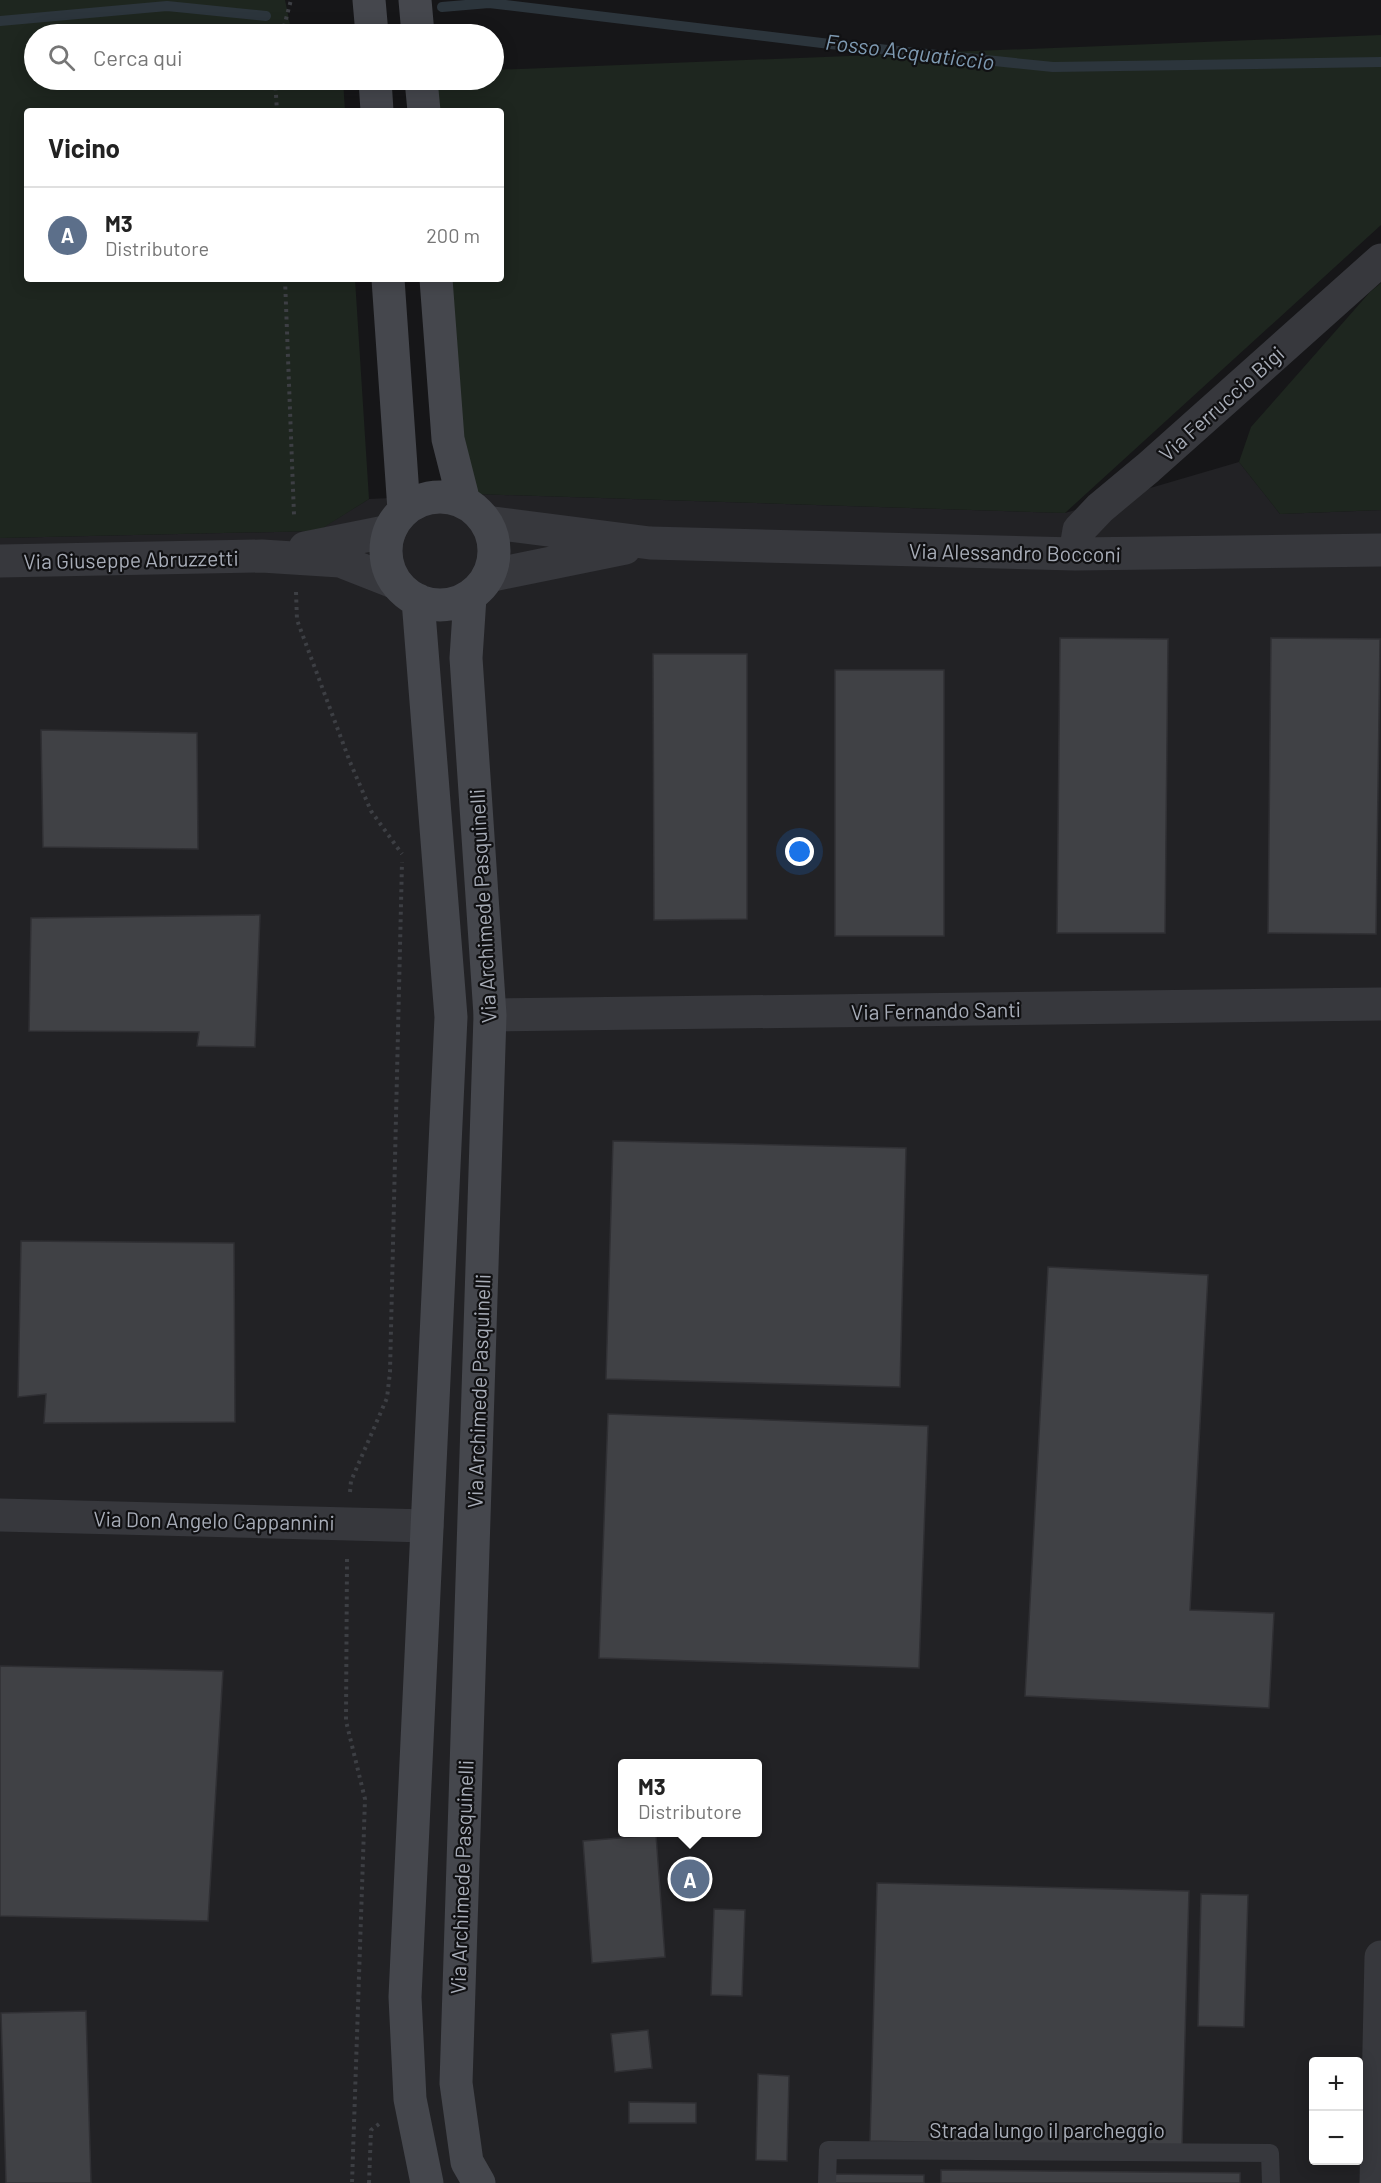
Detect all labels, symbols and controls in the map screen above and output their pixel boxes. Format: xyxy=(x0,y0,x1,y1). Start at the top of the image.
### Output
search box xyxy=(24,24,504,90)
water label: Fosso Acquaticcio xyxy=(824,28,996,74)
icon: search xyxy=(45,41,78,74)
text: Cerca qui xyxy=(93,44,183,70)
text: Vicino xyxy=(48,132,120,163)
text: M3 xyxy=(105,210,133,236)
text: A xyxy=(61,223,74,247)
text: 200 m xyxy=(426,223,480,247)
text: Distributore xyxy=(105,236,209,260)
street label: Via Ferruccio Bigi xyxy=(1153,340,1289,466)
street label: Via Alessandro Bocconi xyxy=(909,538,1121,566)
street label: Via Giuseppe Abruzzetti xyxy=(23,545,239,573)
street label: Via Archimede Pasquinelli xyxy=(463,788,501,1024)
your location xyxy=(785,837,814,866)
street label: Via Fernando Santi xyxy=(851,996,1021,1024)
street label: Via Archimede Pasquinelli xyxy=(461,1273,495,1509)
street label: Via Don Angelo Cappannini xyxy=(93,1505,335,1535)
street label: Via Archimede Pasquinelli xyxy=(444,1759,478,1995)
popup xyxy=(618,1759,762,1837)
text: M3 xyxy=(638,1773,666,1799)
text: Distributore xyxy=(638,1799,742,1823)
pin: A xyxy=(670,1856,710,1902)
map controls xyxy=(1309,2057,1363,2165)
button: + xyxy=(1309,2057,1363,2111)
button: − xyxy=(1309,2111,1363,2165)
street label: Strada lungo il parcheggio xyxy=(929,2117,1165,2142)

